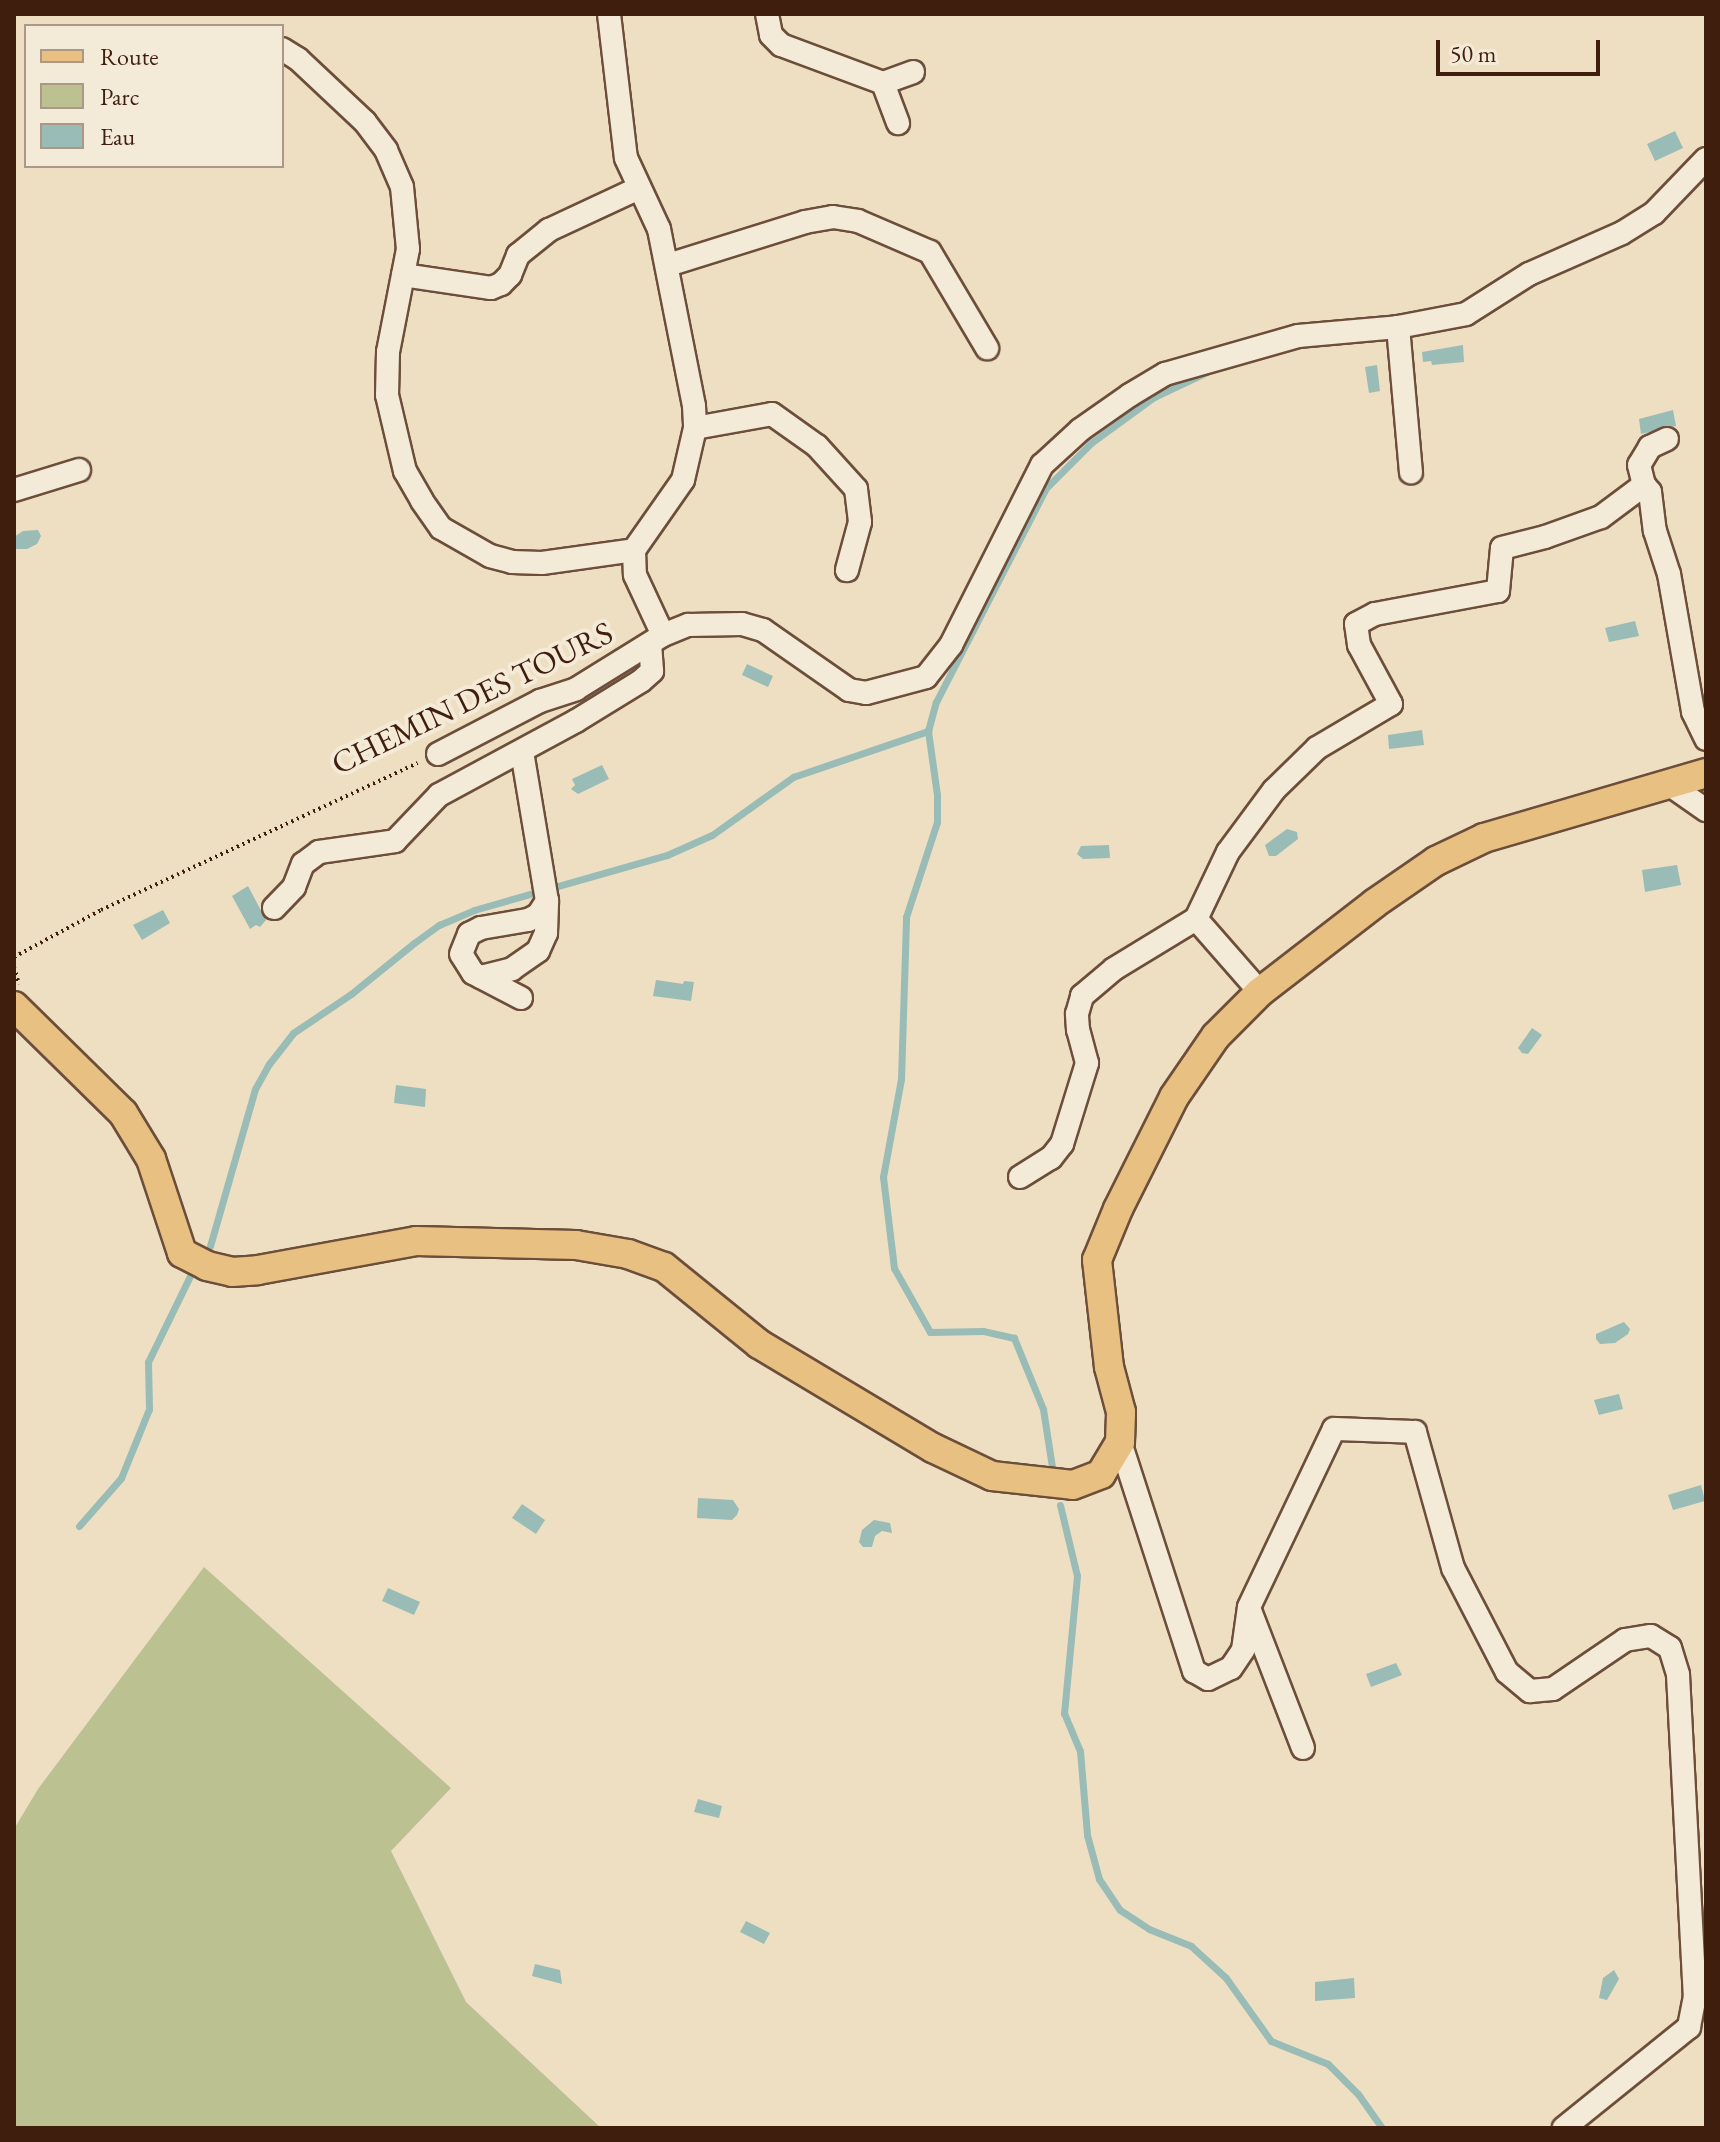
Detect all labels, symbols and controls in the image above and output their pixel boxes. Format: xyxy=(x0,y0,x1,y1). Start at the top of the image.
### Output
legend xyxy=(24,24,284,168)
scale bar xyxy=(1440,24,1604,74)
text: 50 m xyxy=(1450,38,1497,69)
text: Route xyxy=(100,41,159,72)
text: Parc xyxy=(100,81,139,112)
text: Eau xyxy=(100,121,135,152)
street label: CHEMIN DES TOURS xyxy=(325,613,619,783)

